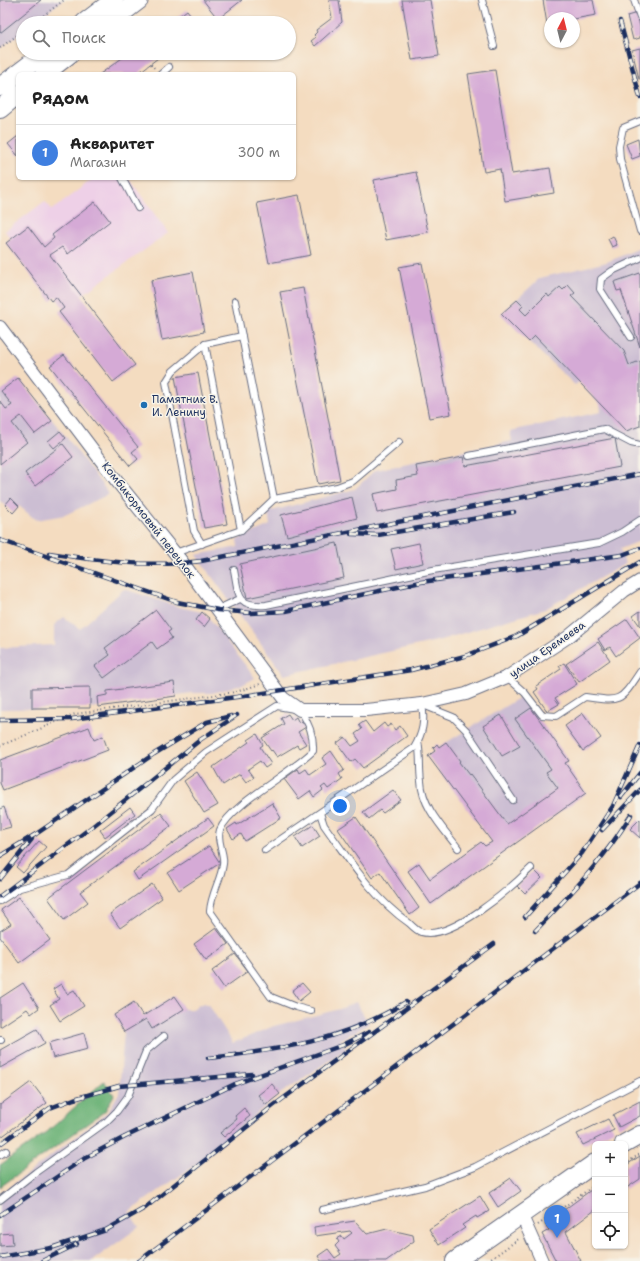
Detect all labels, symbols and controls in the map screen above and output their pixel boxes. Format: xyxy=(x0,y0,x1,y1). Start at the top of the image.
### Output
north arrow xyxy=(544,12,580,48)
search box xyxy=(16,16,296,60)
icon: search xyxy=(30,27,52,49)
text: Поиск xyxy=(62,28,106,48)
text: Рядом xyxy=(32,87,89,109)
text: Акваритет xyxy=(70,134,154,154)
text: 1 xyxy=(42,144,48,161)
text: 300 m xyxy=(237,144,280,161)
text: Магазин xyxy=(70,154,126,171)
place label: Памятник В. И. Ленину xyxy=(152,392,218,420)
marker: Памятник В. И. Ленину xyxy=(139,400,149,410)
street label: Комбикормовый переулок xyxy=(98,459,199,582)
street label: улица Еремеева xyxy=(506,618,588,681)
your location xyxy=(330,796,350,816)
map controls xyxy=(592,1141,628,1249)
button: + xyxy=(592,1141,628,1177)
button: − xyxy=(592,1177,628,1213)
pin: 1 xyxy=(544,1205,570,1238)
button: locate xyxy=(592,1213,628,1249)

